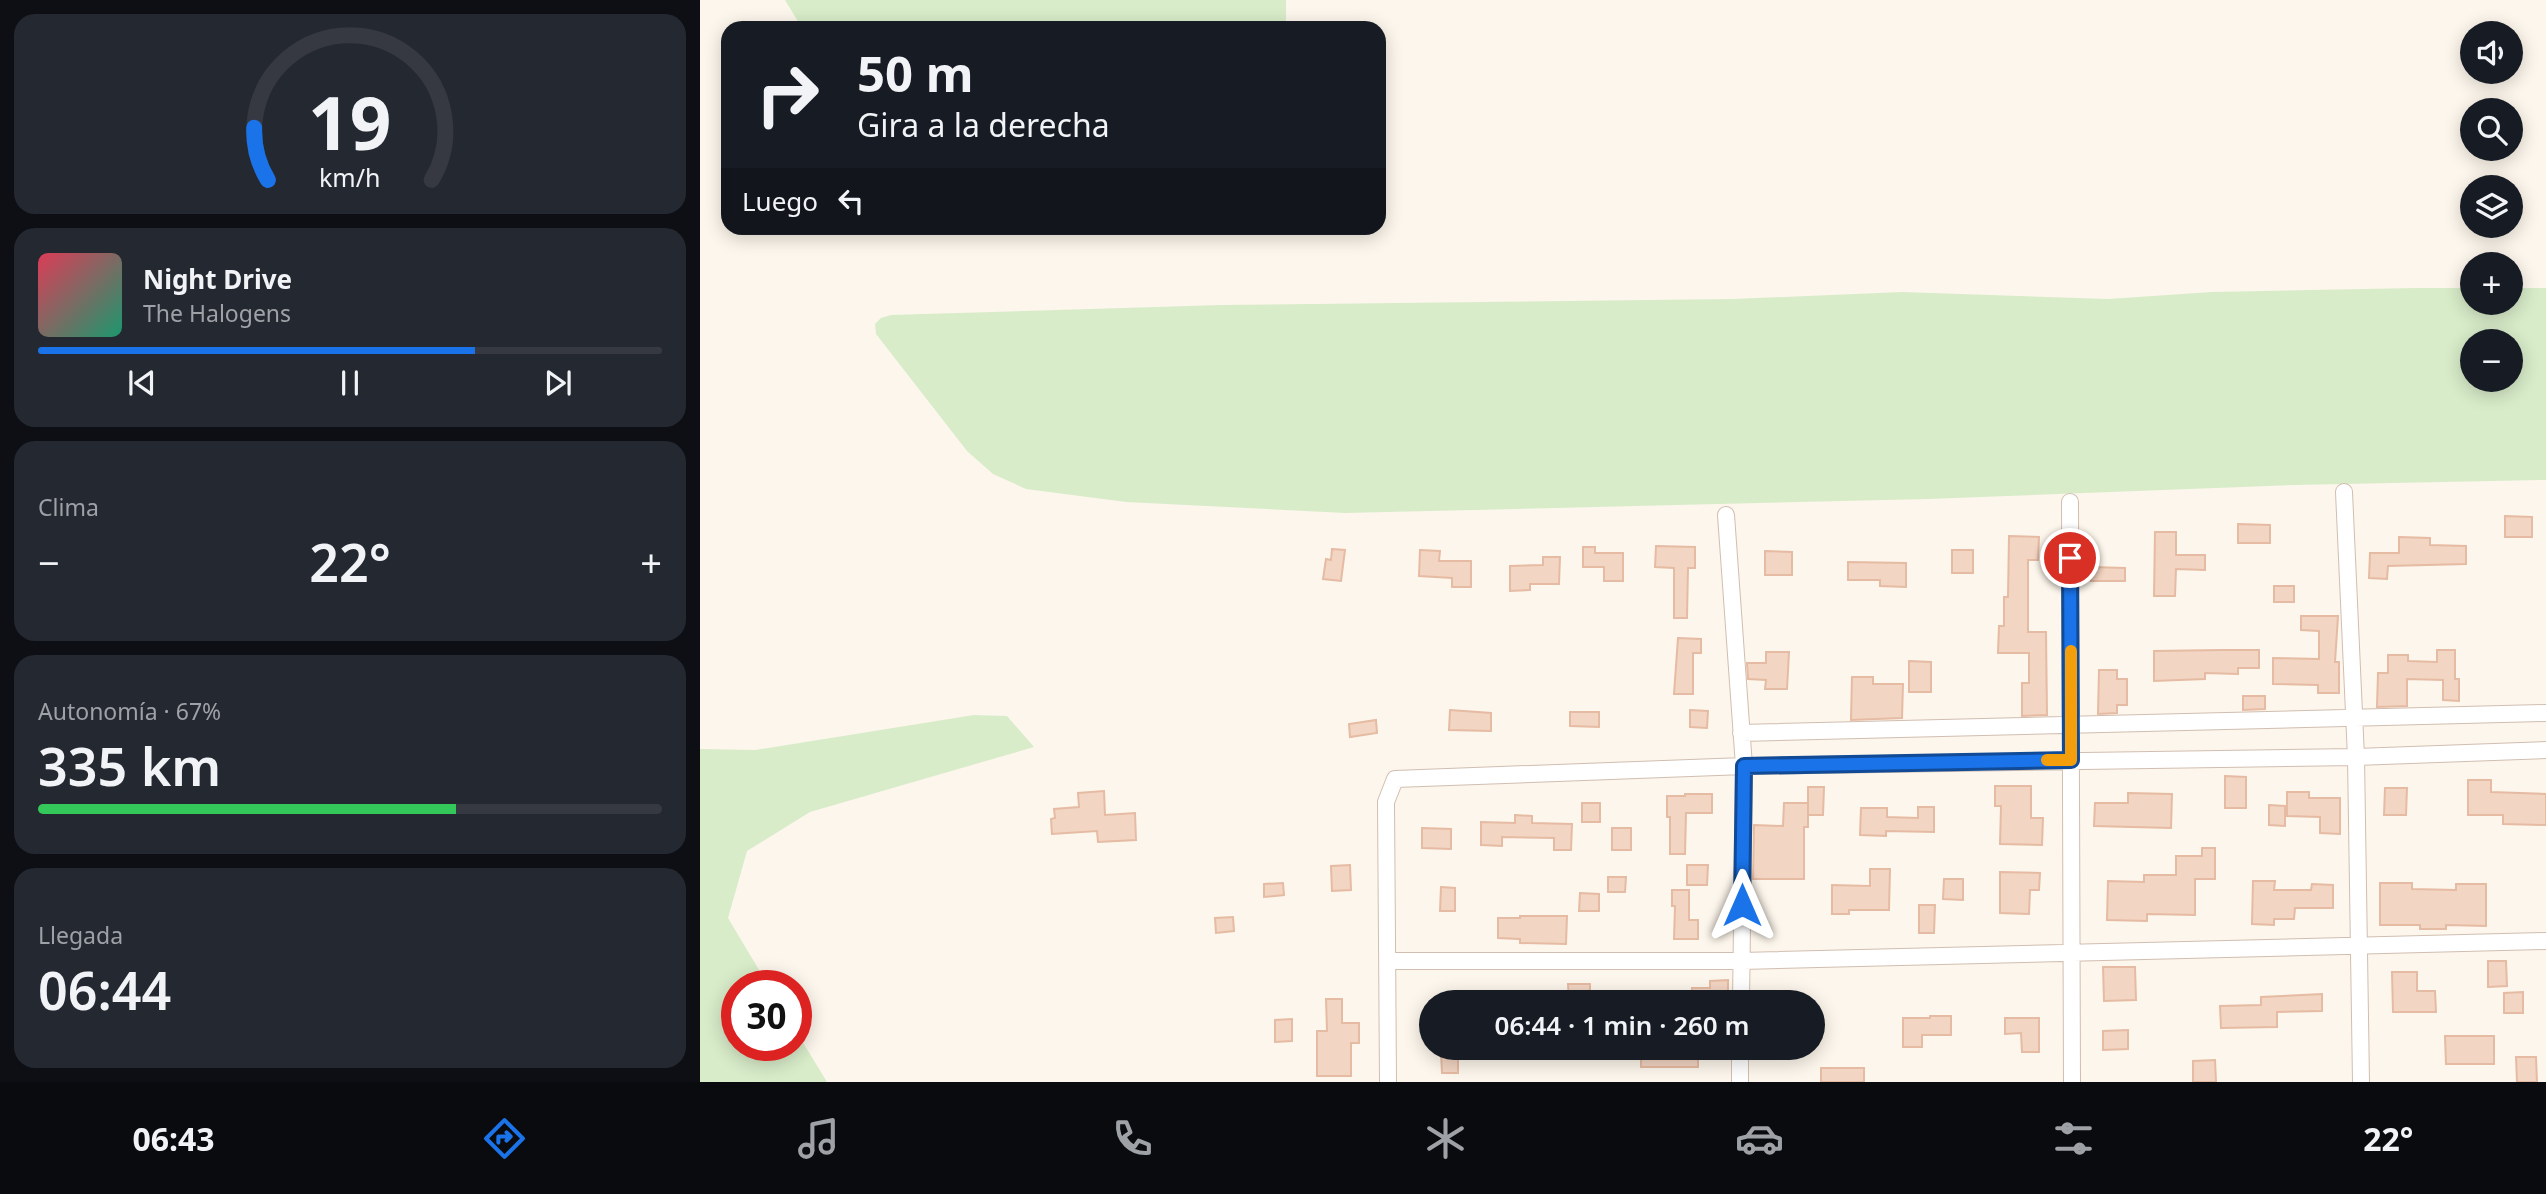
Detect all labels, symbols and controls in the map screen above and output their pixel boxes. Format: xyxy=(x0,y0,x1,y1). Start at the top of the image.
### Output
map controls xyxy=(2460,21,2523,392)
button: sound xyxy=(2460,21,2523,84)
text: 50 m xyxy=(857,40,974,106)
icon: right xyxy=(742,49,833,140)
text: 19 xyxy=(308,72,392,171)
button: search xyxy=(2460,98,2523,161)
text: Gira a la derecha xyxy=(857,103,1110,146)
text: km/h xyxy=(319,160,381,194)
button: layers xyxy=(2460,175,2523,238)
icon: left xyxy=(832,182,870,220)
text: Luego xyxy=(742,183,818,219)
button: + xyxy=(2460,252,2523,315)
text: Night Drive xyxy=(143,261,292,297)
text: The Halogens xyxy=(143,297,291,329)
button: − xyxy=(2460,329,2523,392)
icon: previous xyxy=(123,364,161,402)
icon: pause xyxy=(331,364,369,402)
icon: next xyxy=(539,364,577,402)
text: Clima xyxy=(38,491,99,523)
text: 22° xyxy=(309,526,391,597)
pin xyxy=(2040,528,2100,588)
text: − xyxy=(38,536,60,588)
text: + xyxy=(640,536,662,588)
icon: arrive xyxy=(2051,539,2089,577)
text: Autonomía · 67% xyxy=(38,695,221,727)
text: 335 km xyxy=(38,730,221,801)
position arrow xyxy=(1705,868,1779,942)
text: Llegada xyxy=(38,919,123,951)
text: 06:44 xyxy=(38,954,171,1025)
speed limit sign: 30 xyxy=(721,970,812,1061)
text: 06:44 · 1 min · 260 m xyxy=(1495,1007,1749,1043)
icon: directions xyxy=(480,1114,529,1163)
icon: music xyxy=(794,1114,843,1163)
icon: phone xyxy=(1108,1114,1157,1163)
icon: climate xyxy=(1421,1114,1470,1163)
icon: car xyxy=(1735,1114,1784,1163)
icon: filters xyxy=(2049,1114,2098,1163)
text: 06:43 xyxy=(132,1117,215,1160)
text: 22° xyxy=(2363,1117,2413,1160)

